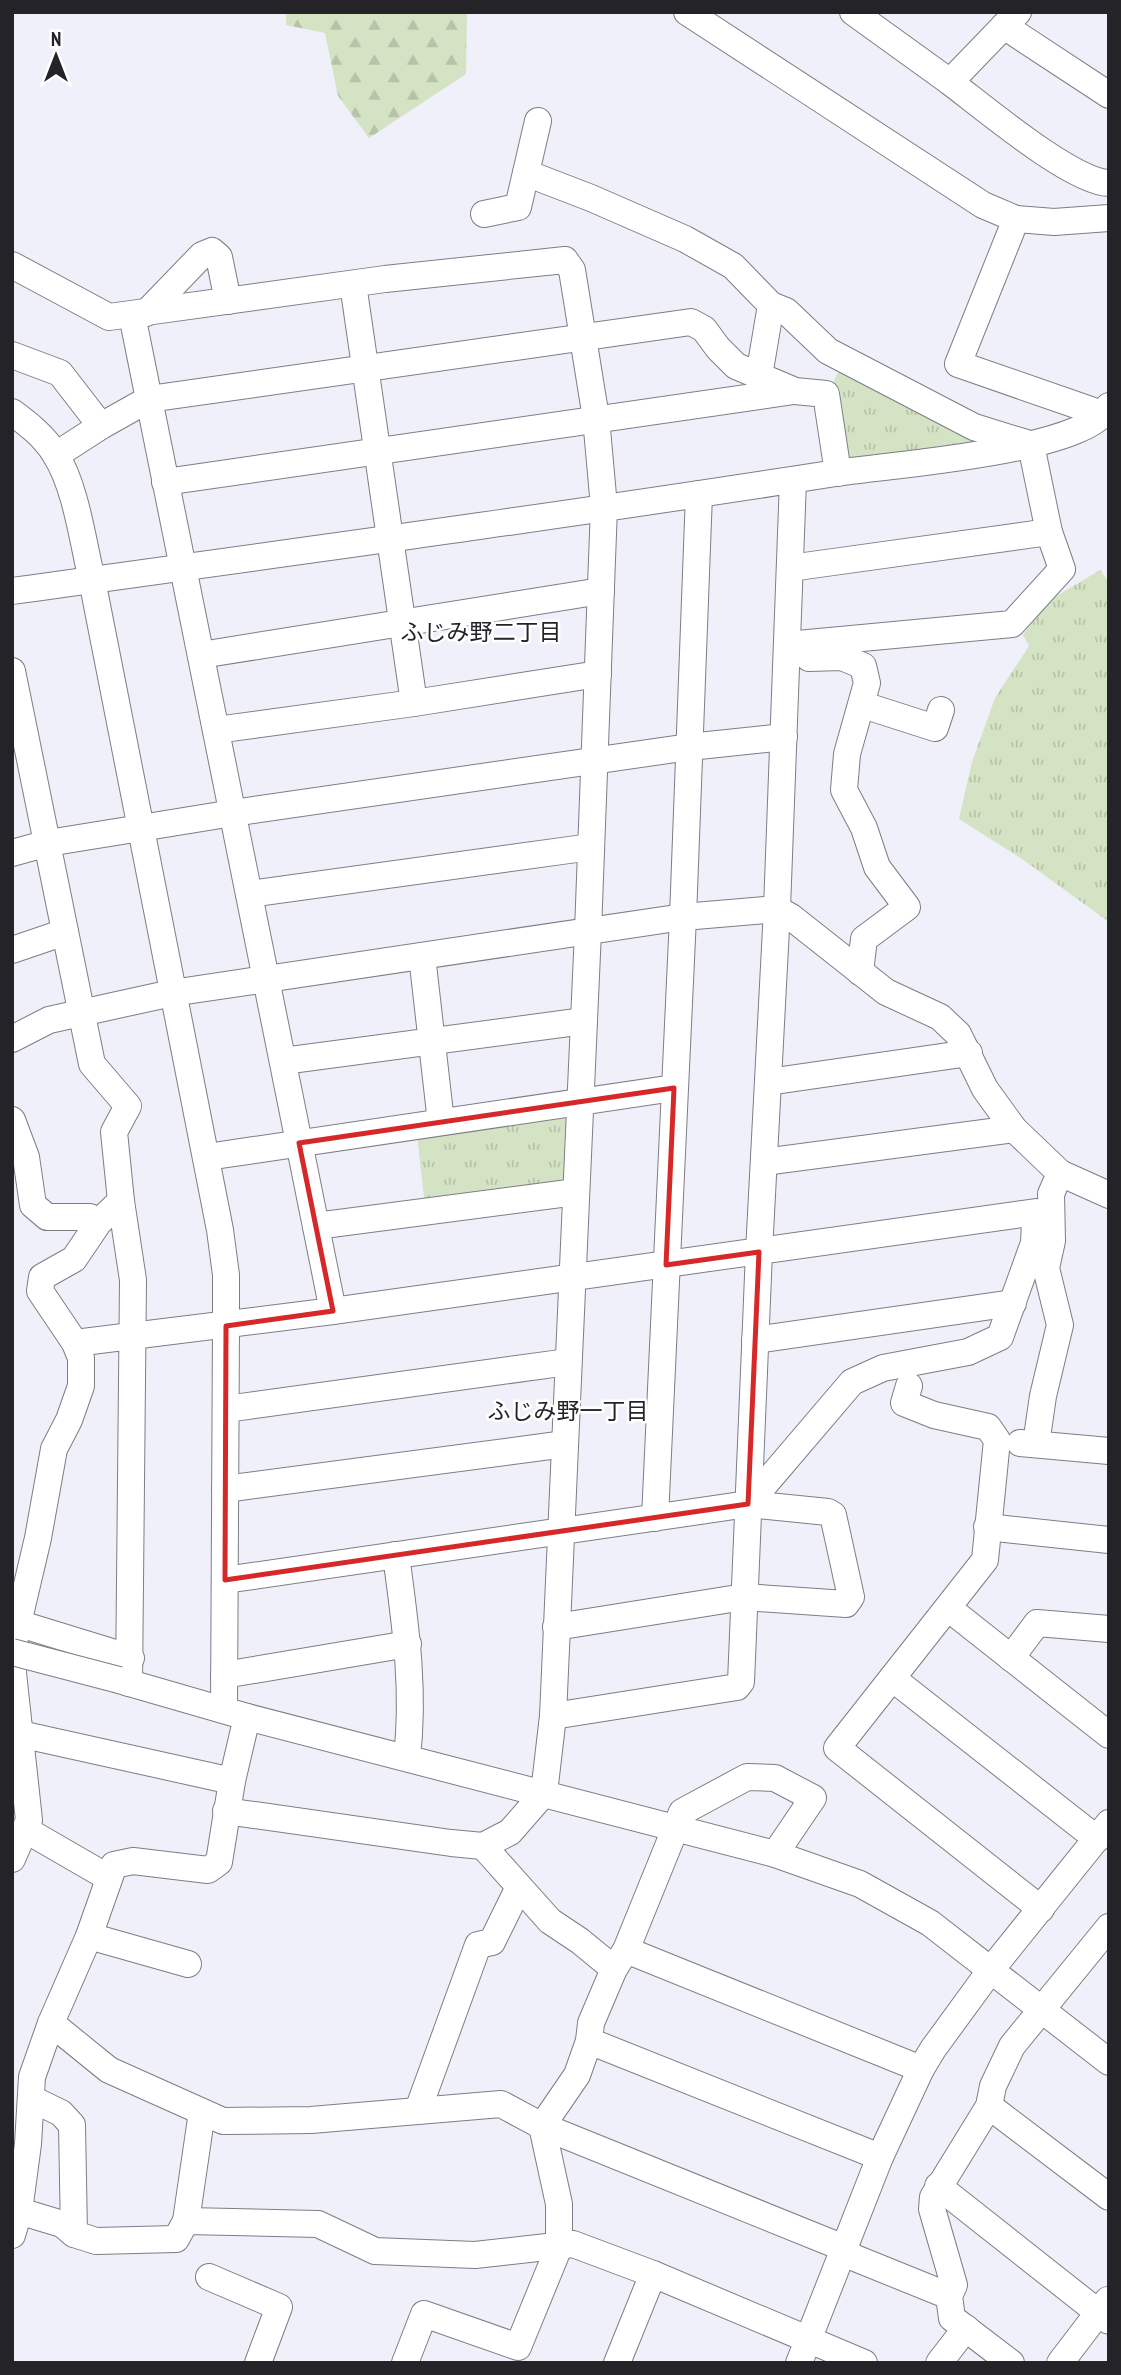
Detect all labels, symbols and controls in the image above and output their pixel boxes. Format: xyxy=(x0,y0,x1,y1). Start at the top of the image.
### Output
north arrow xyxy=(21,21,91,91)
text: N xyxy=(51,27,61,51)
district label: ふじみ野二丁目 xyxy=(401,617,562,646)
district label: ふじみ野一丁目 xyxy=(488,1396,649,1425)

